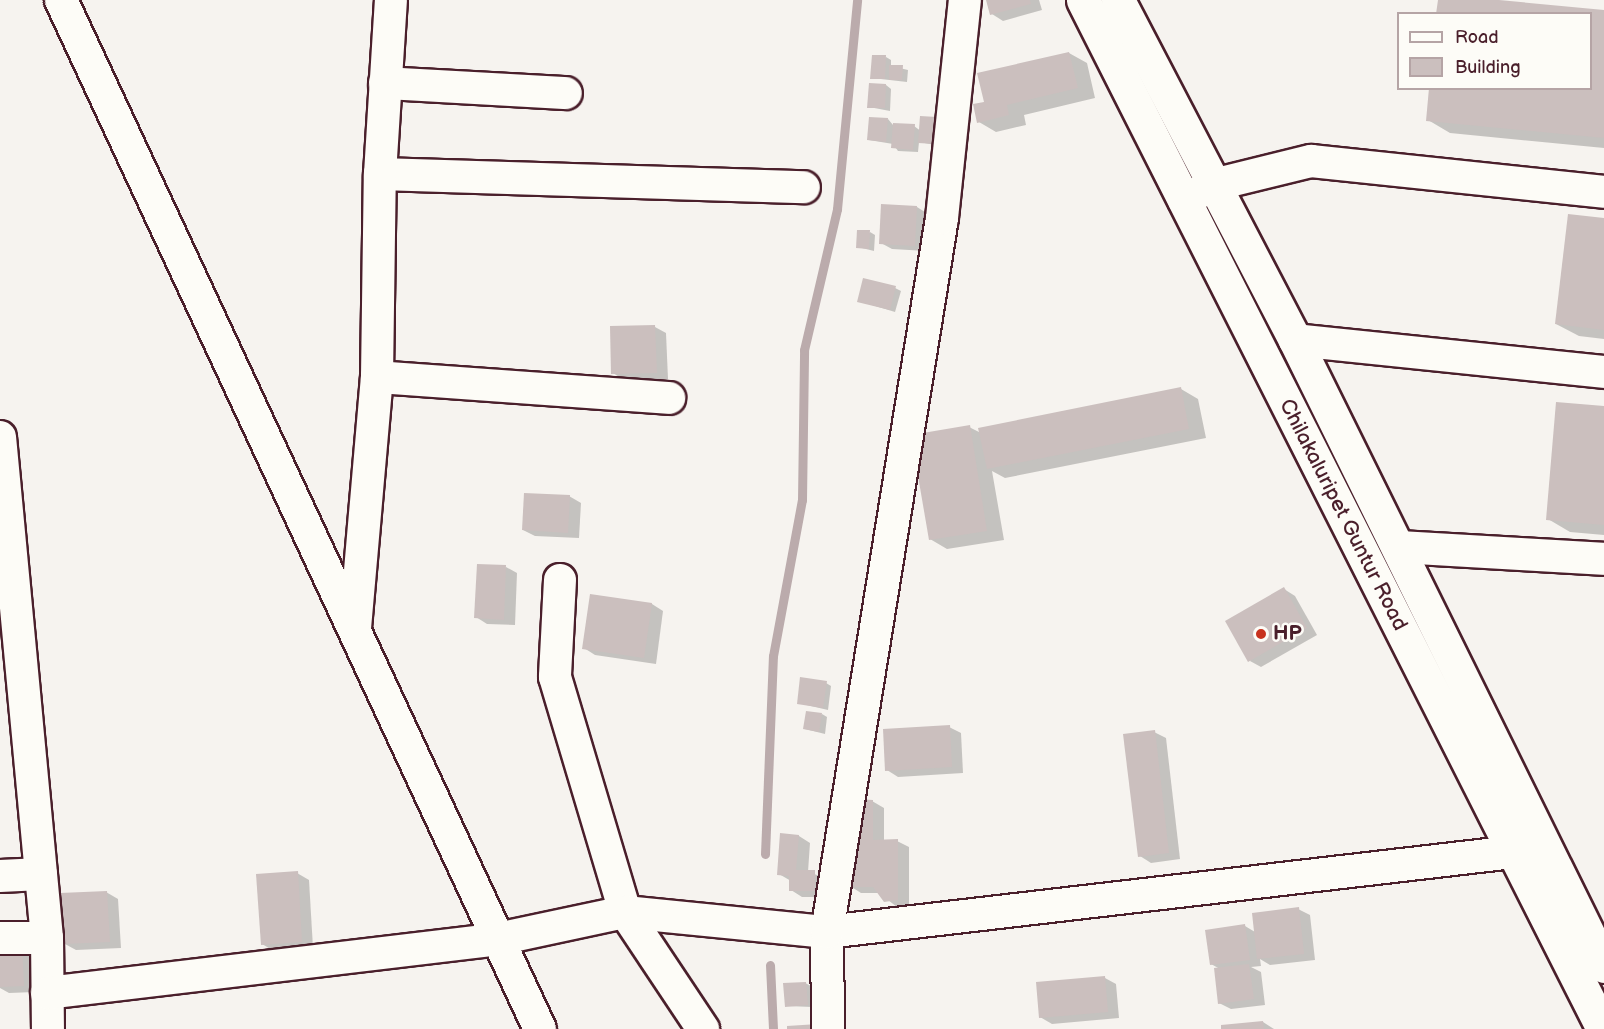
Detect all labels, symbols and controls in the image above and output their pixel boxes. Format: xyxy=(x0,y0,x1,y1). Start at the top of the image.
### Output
legend xyxy=(1397,12,1592,90)
text: Road xyxy=(1455,27,1499,48)
text: Building xyxy=(1455,57,1521,78)
street label: Chilakaluripet Guntur Road xyxy=(1274,395,1412,635)
place label: HP xyxy=(1273,621,1302,647)
marker: HP xyxy=(1254,627,1268,641)

